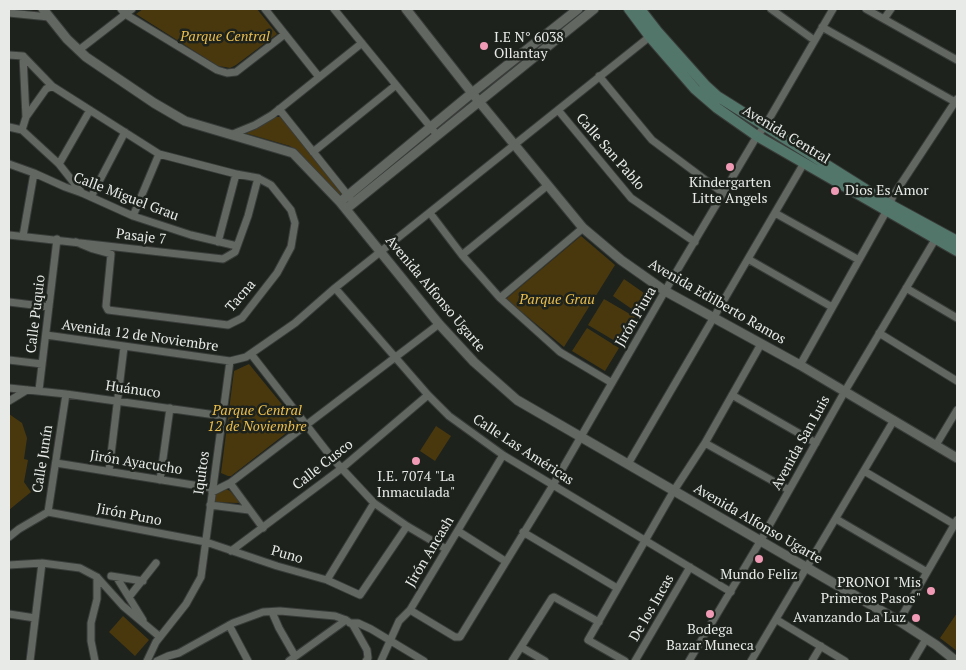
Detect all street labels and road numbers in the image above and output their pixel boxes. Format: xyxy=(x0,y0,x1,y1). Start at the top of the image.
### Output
street label: Avenida Central xyxy=(739,102,833,168)
street label: Calle San Pablo xyxy=(572,110,648,194)
street label: Calle Miguel Grau xyxy=(71,169,181,225)
street label: Pasaje 7 xyxy=(115,226,167,248)
street label: Avenida Alfonso Ugarte xyxy=(382,233,488,355)
street label: Avenida Edilberto Ramos xyxy=(645,256,789,348)
street label: Calle Puquio xyxy=(23,274,49,354)
street label: Tacna xyxy=(222,276,260,316)
street label: Jirón Piura xyxy=(612,284,660,350)
street label: Avenida 12 de Noviembre xyxy=(61,317,219,355)
street label: Huánuco xyxy=(104,378,162,402)
street label: Avenida San Luis xyxy=(768,393,834,493)
street label: Calle Las Américas xyxy=(469,411,577,489)
street label: Calle Junín xyxy=(29,424,57,494)
street label: Calle Cusco xyxy=(289,436,357,494)
street label: Jirón Ayacucho xyxy=(88,447,184,479)
street label: Iquitos xyxy=(191,450,213,496)
street label: Avenida Alfonso Ugarte xyxy=(690,480,826,568)
street label: Jirón Puno xyxy=(95,500,163,530)
street label: Jirón Ancash xyxy=(402,514,458,590)
street label: Puno xyxy=(269,542,305,568)
street label: De los Incas xyxy=(626,571,678,645)

